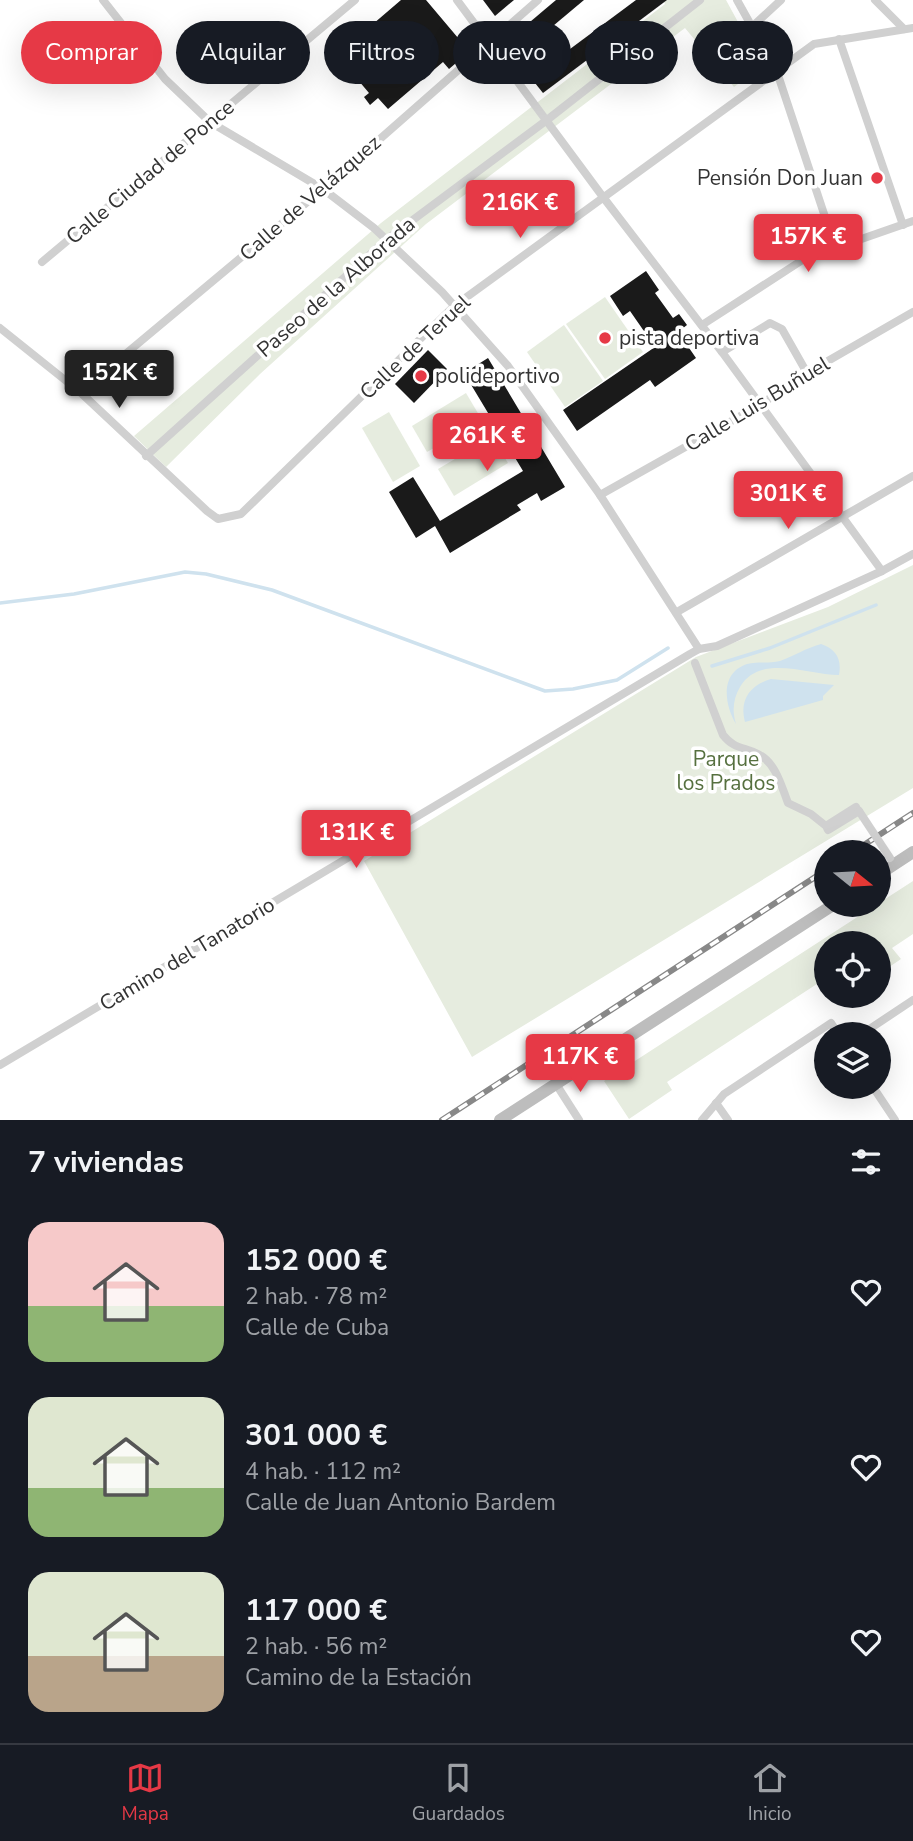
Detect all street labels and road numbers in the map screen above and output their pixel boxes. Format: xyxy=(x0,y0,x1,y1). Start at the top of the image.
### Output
street label: Calle Ciudad de Ponce xyxy=(60,93,240,251)
street label: Calle de Velázquez xyxy=(233,129,387,267)
street label: Paseo de la Alborada xyxy=(251,210,421,364)
street label: Calle de Teruel xyxy=(354,288,477,406)
street label: Calle Luis Buñuel xyxy=(679,349,835,458)
street label: Camino del Tanatorio xyxy=(94,890,280,1018)

